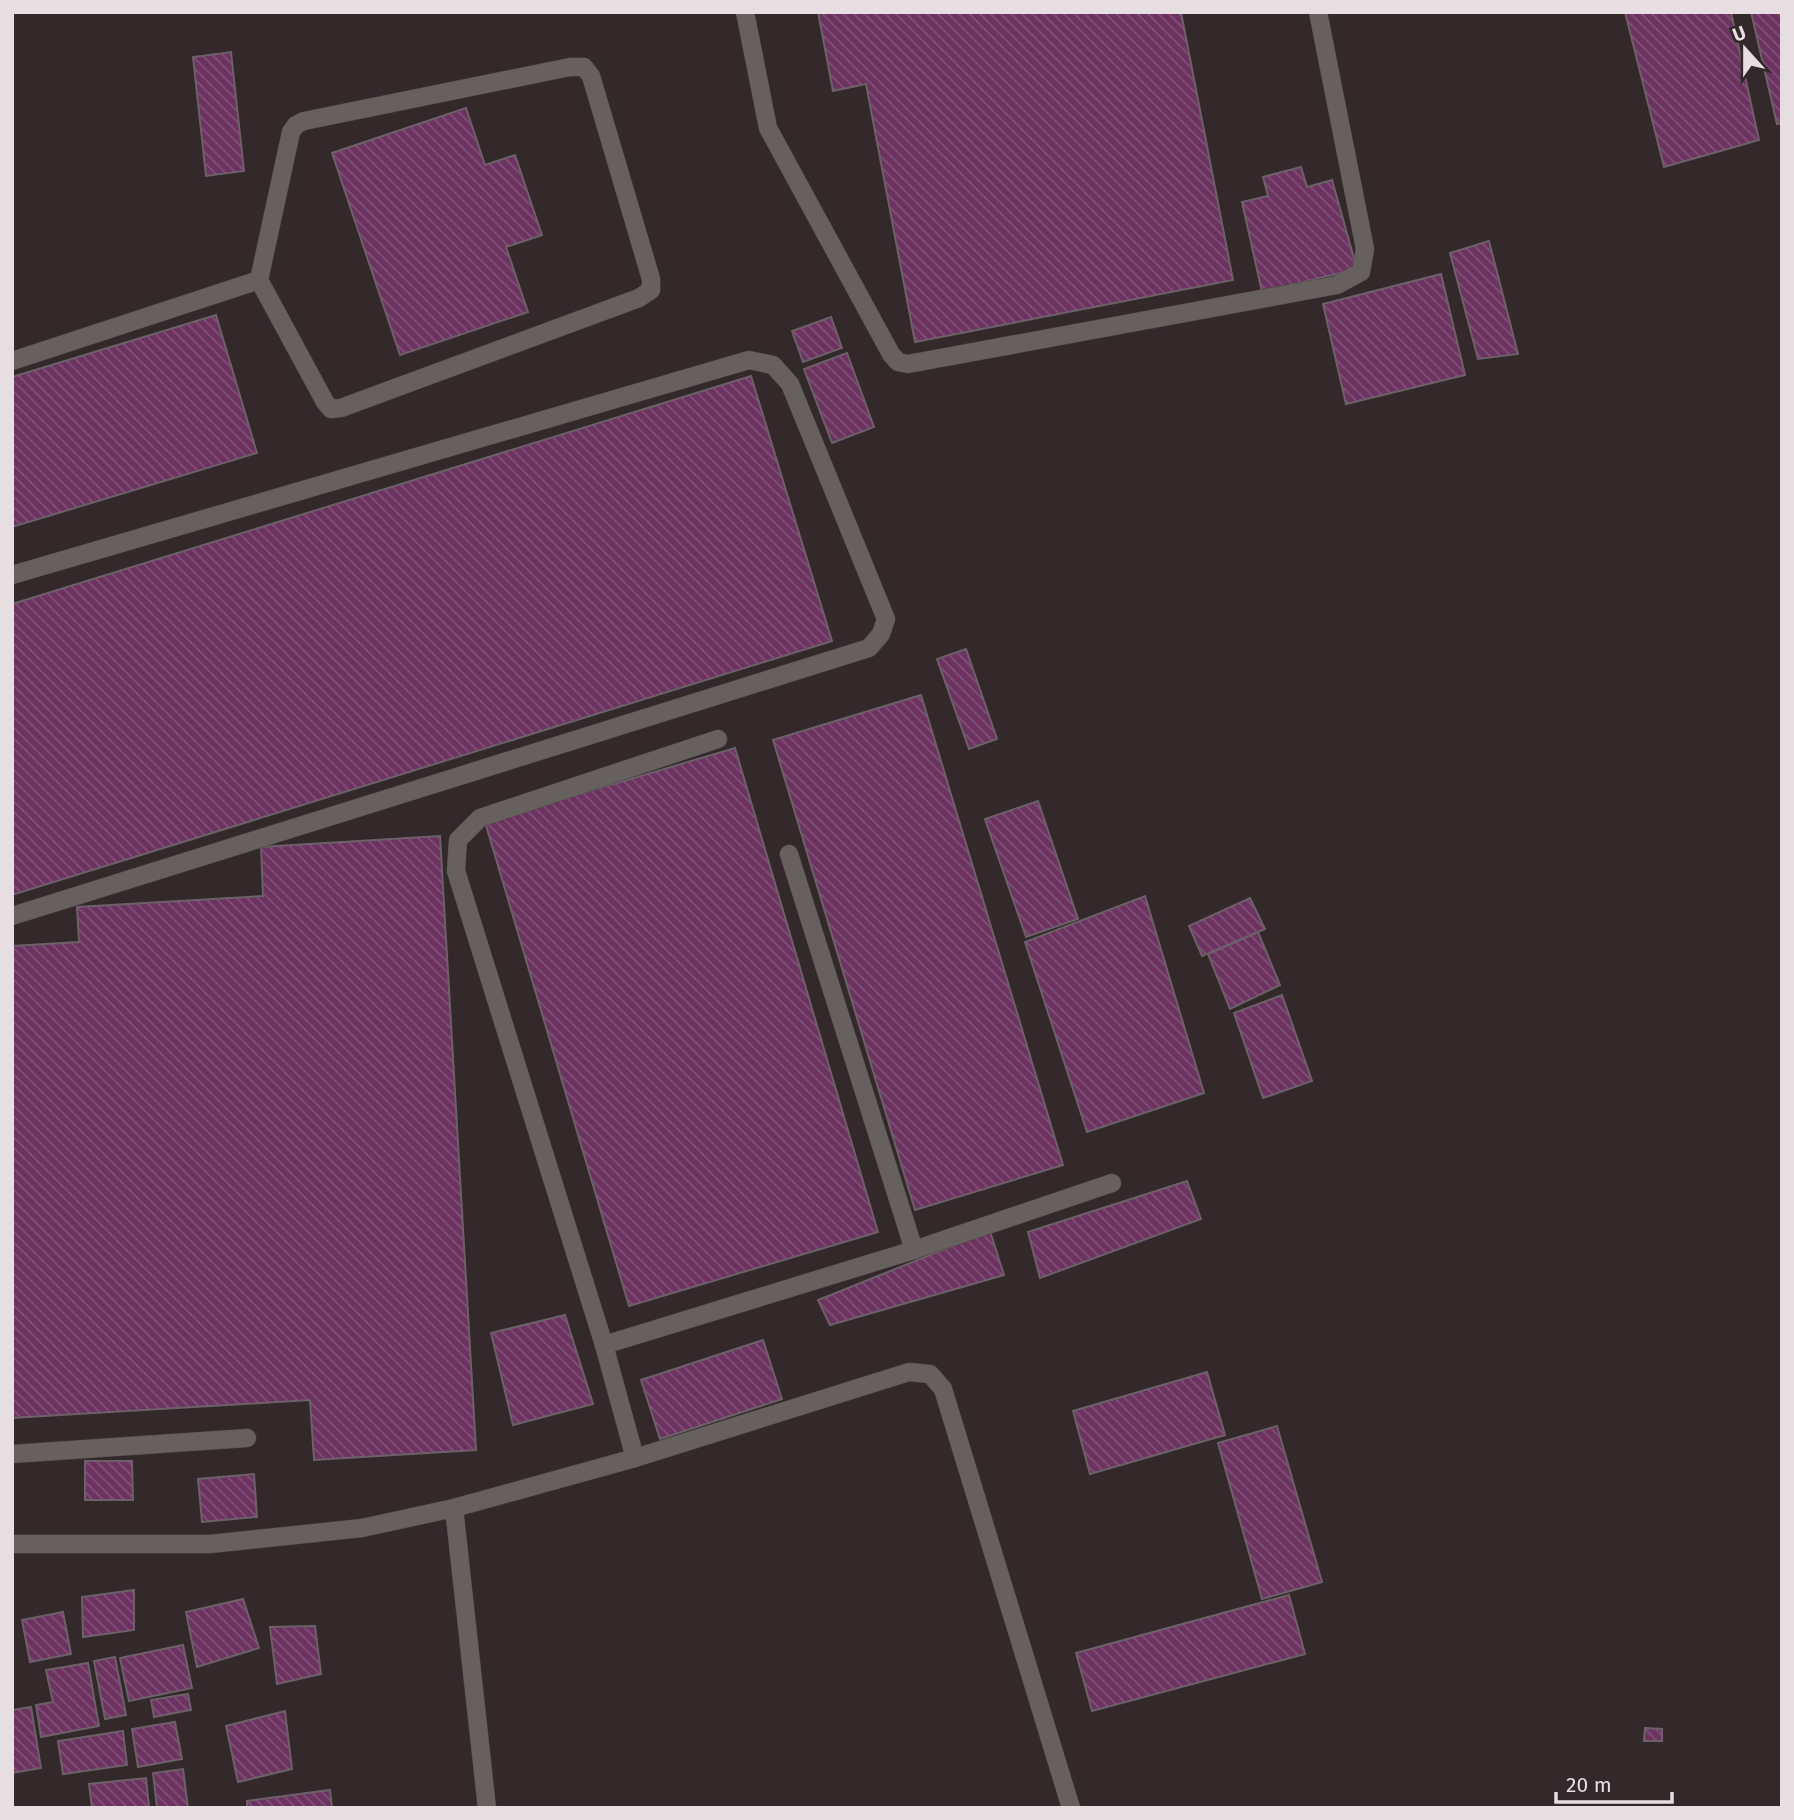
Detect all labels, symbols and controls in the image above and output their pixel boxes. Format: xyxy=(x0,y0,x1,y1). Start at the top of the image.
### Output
north arrow xyxy=(1710,14,1780,84)
text: U xyxy=(1729,21,1749,47)
scale bar xyxy=(1556,1760,1672,1804)
text: 20 m xyxy=(1566,1772,1612,1798)

